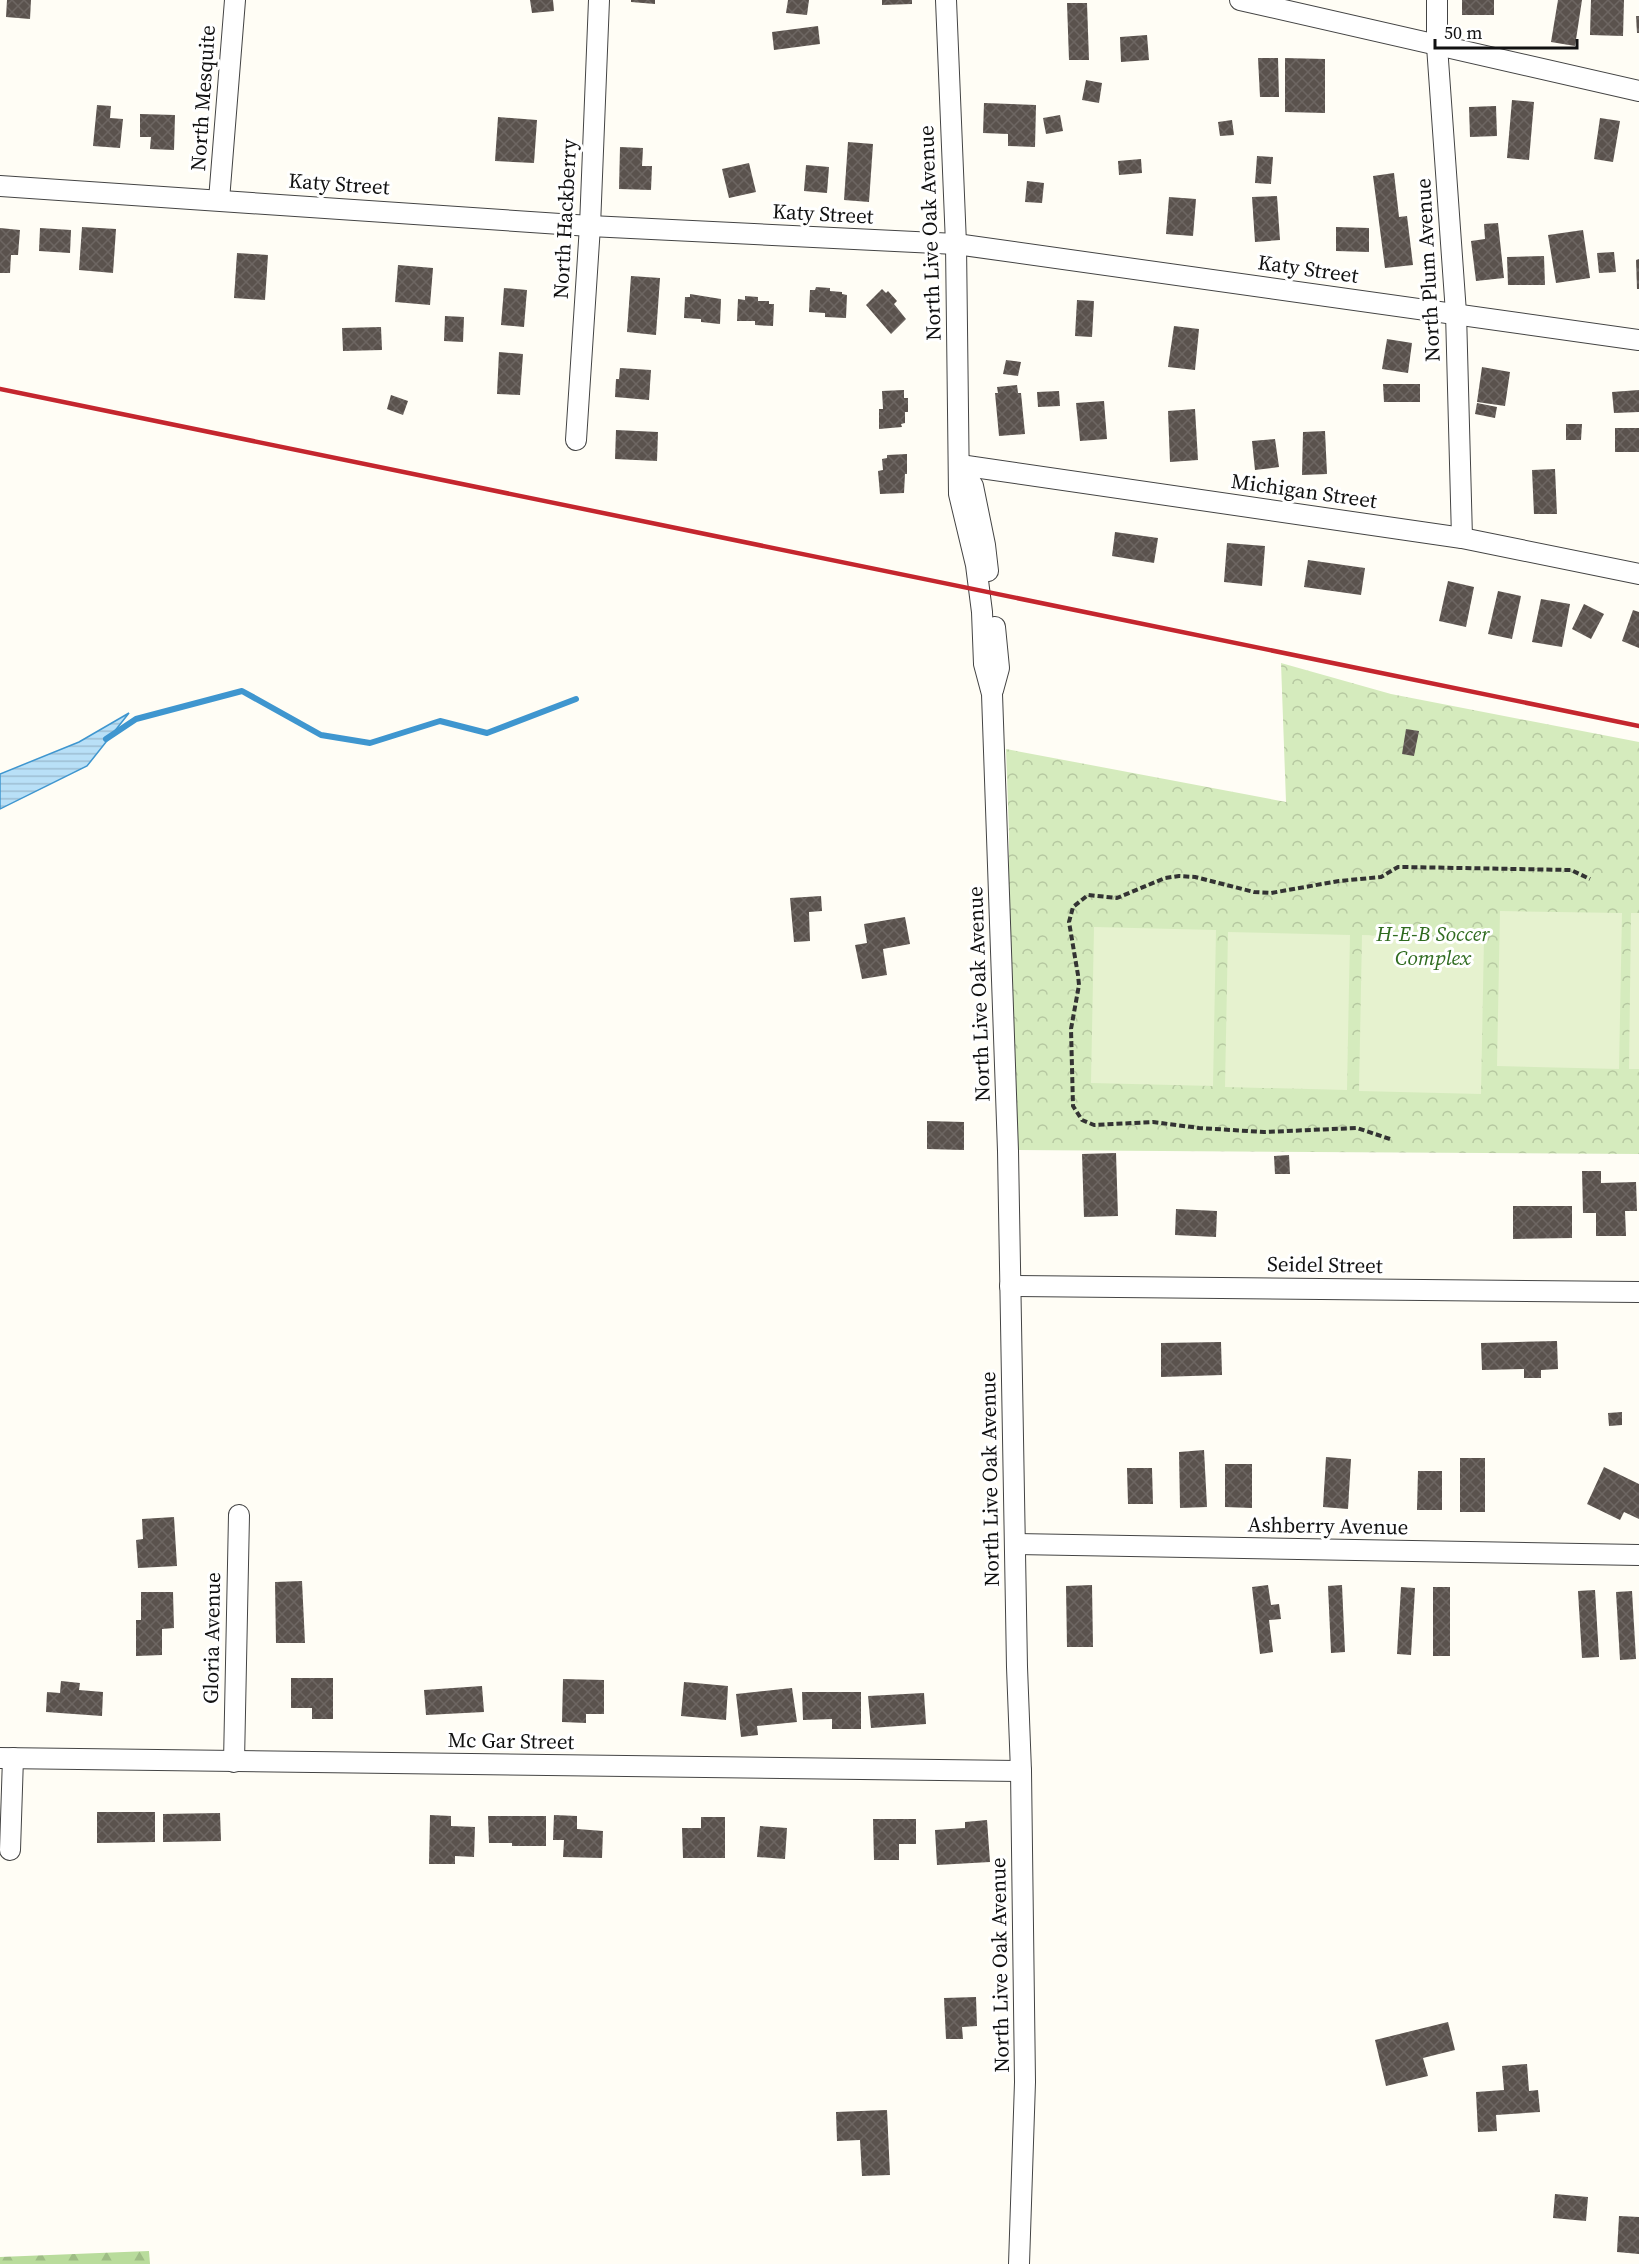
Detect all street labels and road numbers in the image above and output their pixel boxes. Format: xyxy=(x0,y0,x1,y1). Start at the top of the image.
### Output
street label: North Mesquite xyxy=(183,24,222,172)
street label: North Live Oak Avenue xyxy=(911,125,948,341)
street label: North Hackberry xyxy=(546,138,583,300)
street label: Katy Street xyxy=(288,166,391,202)
street label: North Plum Avenue xyxy=(1408,178,1447,363)
street label: Katy Street xyxy=(772,196,875,231)
street label: Katy Street xyxy=(1256,247,1360,290)
street label: Michigan Street xyxy=(1229,466,1379,515)
street label: North Live Oak Avenue xyxy=(960,886,997,1102)
street label: Seidel Street xyxy=(1267,1249,1383,1280)
street label: North Live Oak Avenue xyxy=(973,1371,1006,1587)
street label: Ashberry Avenue xyxy=(1247,1510,1409,1541)
street label: Gloria Avenue xyxy=(196,1572,227,1704)
street label: Mc Gar Street xyxy=(447,1725,575,1756)
street label: North Live Oak Avenue xyxy=(983,1857,1016,2073)

